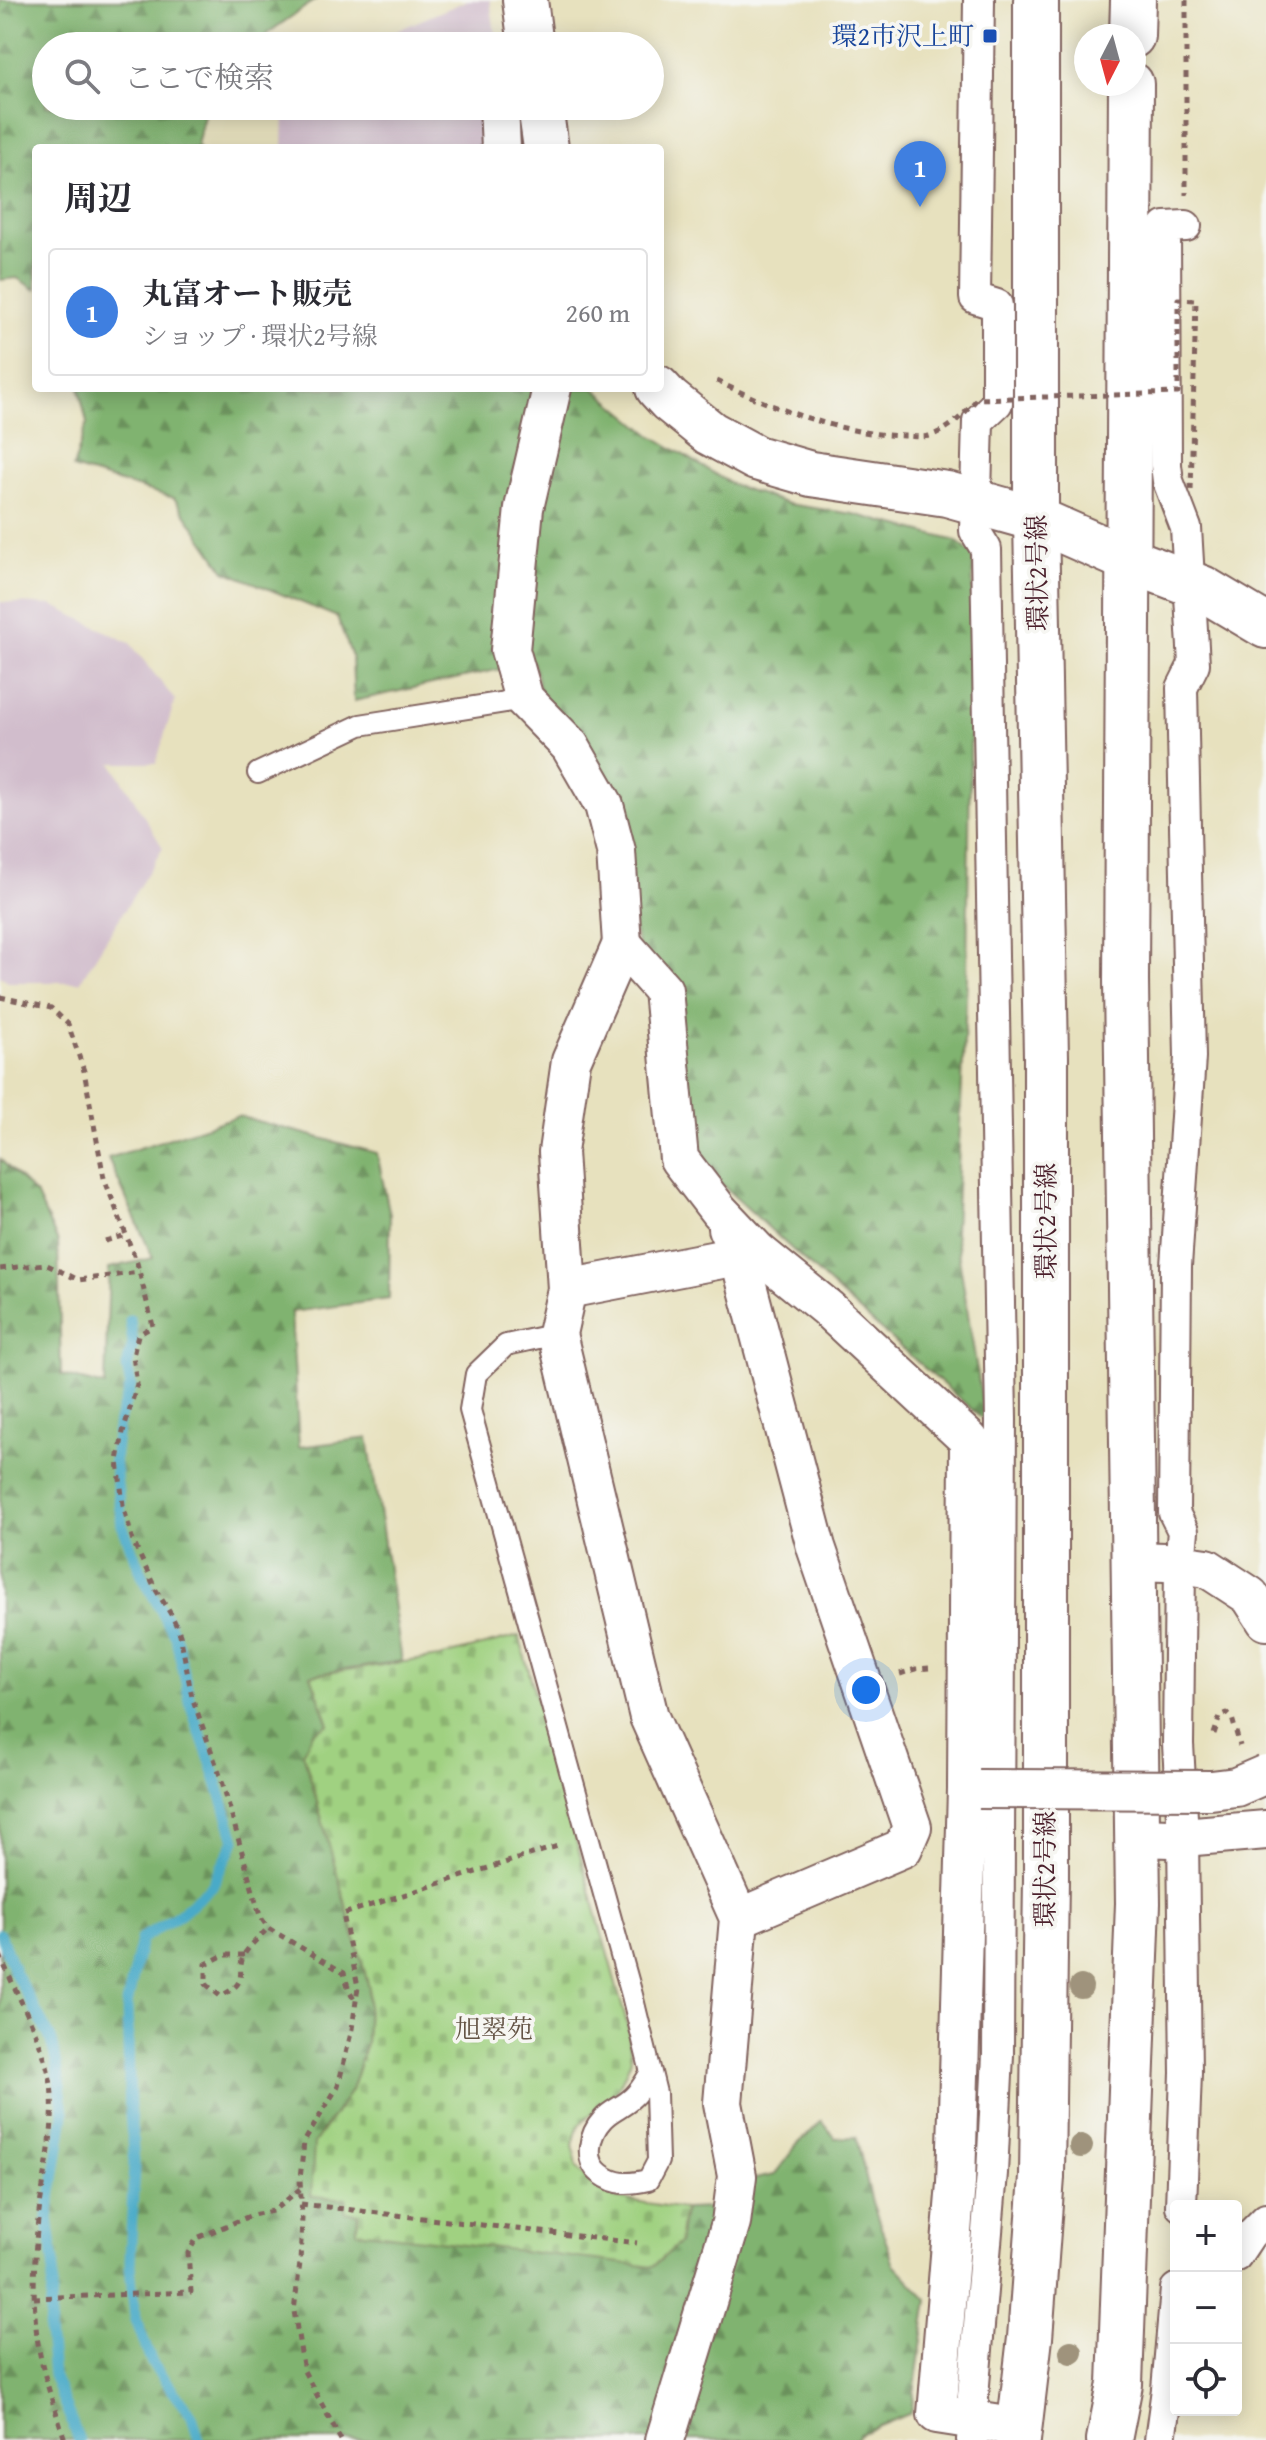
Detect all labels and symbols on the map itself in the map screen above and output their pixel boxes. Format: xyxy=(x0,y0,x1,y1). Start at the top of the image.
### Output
place label: 環2市沢上町 xyxy=(831,16,974,55)
north arrow xyxy=(1074,24,1146,96)
marker: 環2市沢上町 xyxy=(981,27,999,45)
pin: 1 xyxy=(894,141,946,207)
street label: 環状2号線 xyxy=(1016,514,1057,632)
street label: 環状2号線 xyxy=(1026,1163,1065,1279)
your location xyxy=(846,1670,886,1710)
street label: 環状2号線 xyxy=(1025,1811,1064,1927)
park label: 旭翠苑 xyxy=(455,2009,533,2048)

